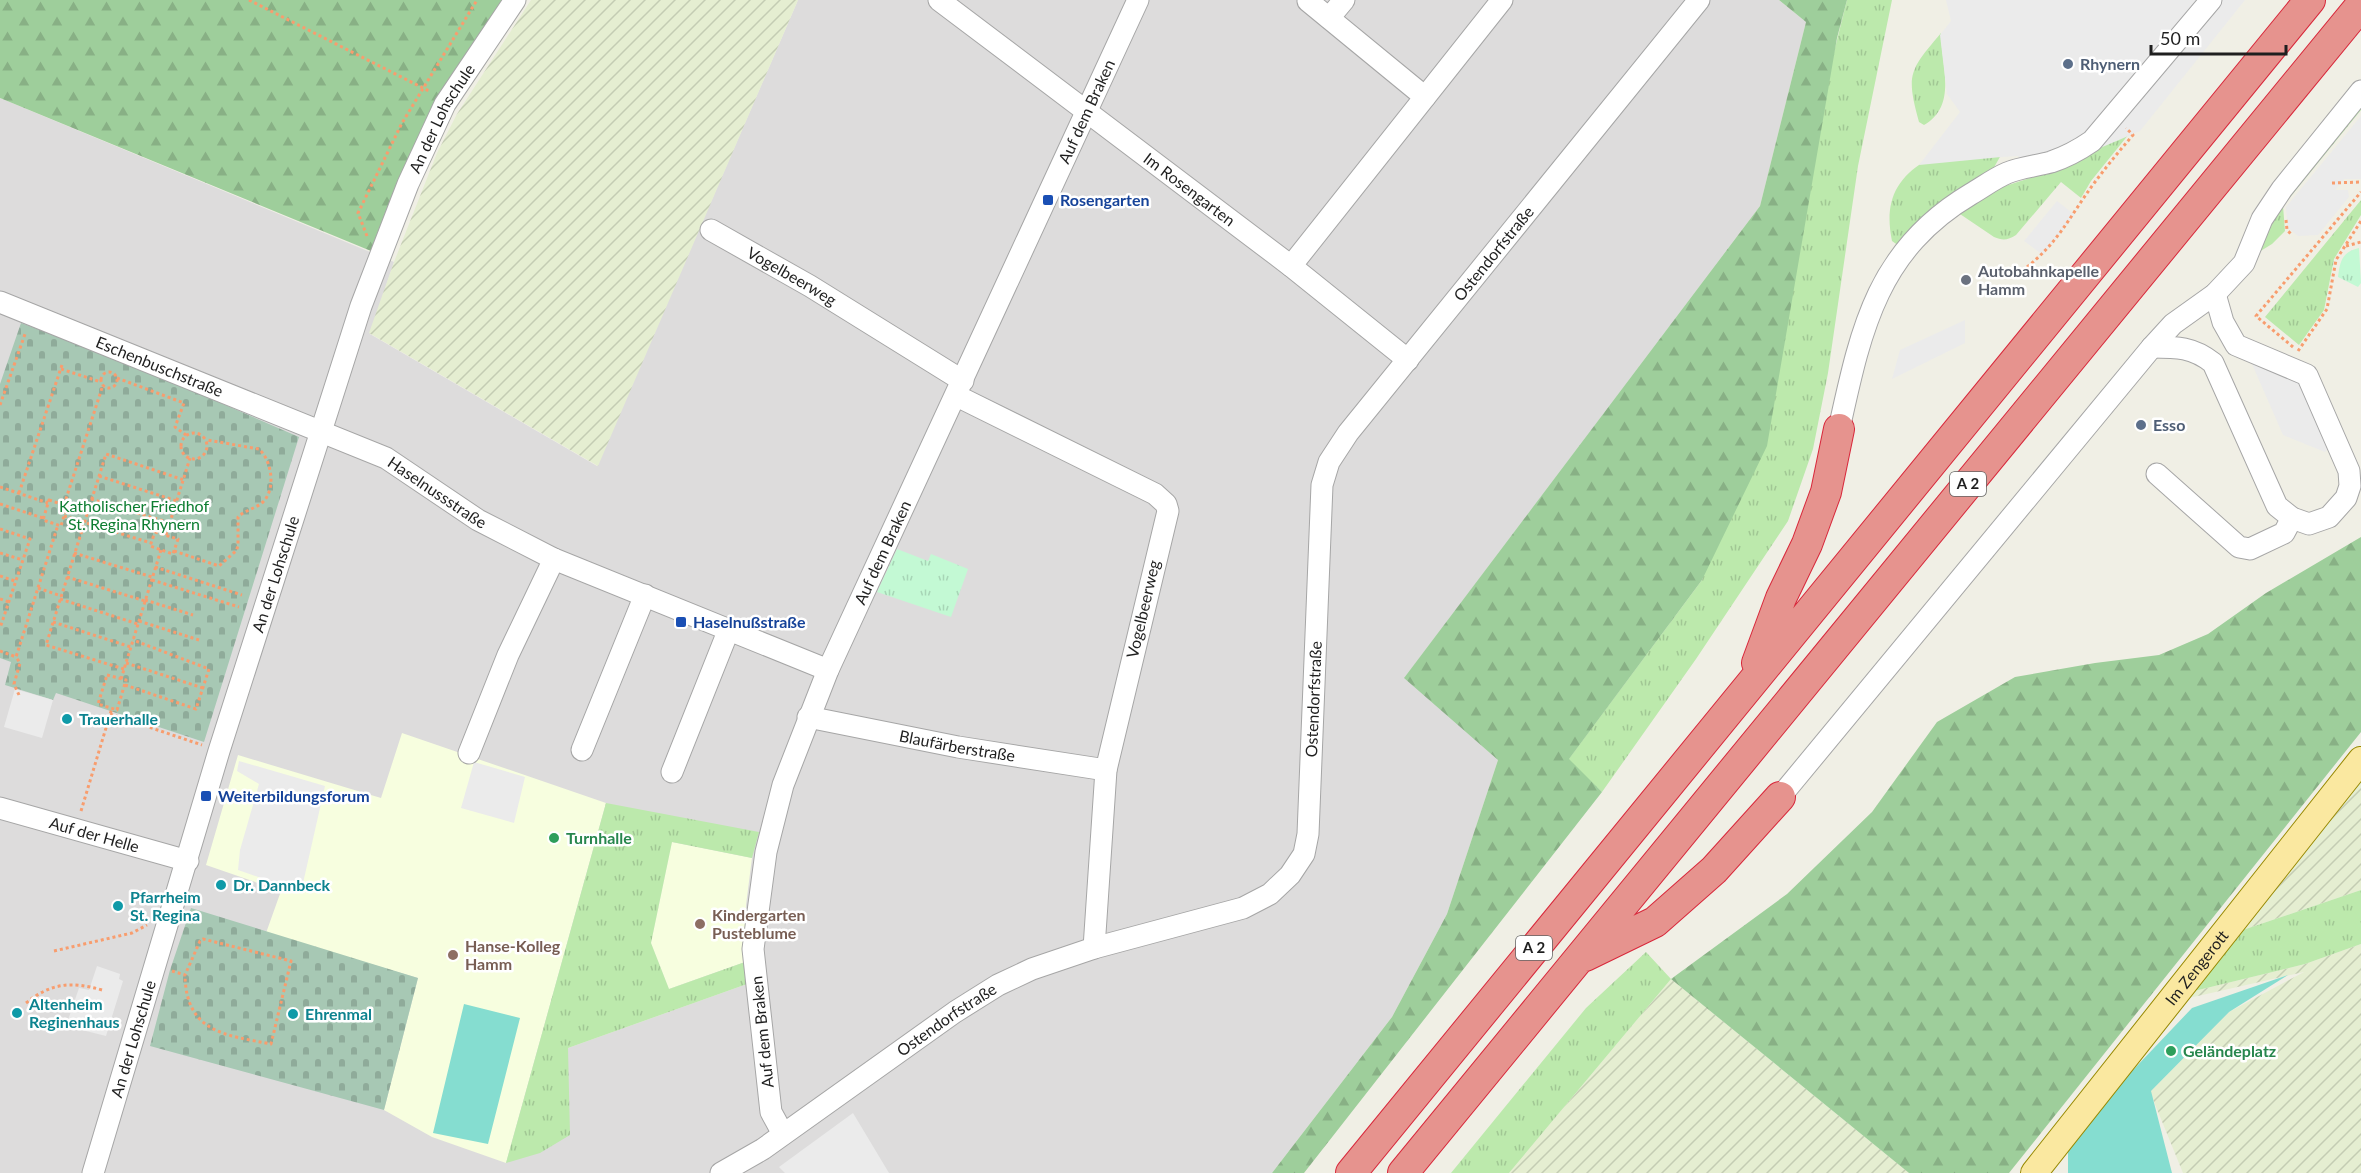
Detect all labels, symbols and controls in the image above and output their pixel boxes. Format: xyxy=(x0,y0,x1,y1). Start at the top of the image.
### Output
scale bar xyxy=(2151,18,2286,56)
text: 50 m xyxy=(2160,27,2200,49)
place label: Rhynern xyxy=(2080,54,2140,73)
street label: Auf dem Braken xyxy=(1054,56,1118,166)
marker: Rhynern xyxy=(2061,57,2075,71)
street label: An der Lohschule xyxy=(404,60,478,176)
street label: Im Rosengarten xyxy=(1140,148,1239,230)
place label: Rosengarten xyxy=(1060,190,1150,209)
marker: Rosengarten xyxy=(1041,193,1055,207)
street label: Ostendorfstraße xyxy=(1449,202,1537,304)
street label: Vogelbeerweg xyxy=(744,242,840,309)
place label: Autobahnkapelle Hamm xyxy=(1977,261,2100,298)
marker: Autobahnkapelle Hamm xyxy=(1959,273,1973,287)
street label: Eschenbuschstraße xyxy=(93,332,226,400)
place label: Esso xyxy=(2153,415,2185,434)
marker: Esso xyxy=(2134,418,2148,432)
street label: Haselnussstraße xyxy=(384,452,490,532)
road number: A 2 xyxy=(1950,472,1986,496)
park label: Katholischer Friedhof St. Regina Rhynern xyxy=(59,496,209,533)
street label: Auf dem Braken xyxy=(850,497,914,607)
street label: An der Lohschule xyxy=(247,513,302,635)
street label: Vogelbeerweg xyxy=(1122,558,1163,660)
place label: Haselnußstraße xyxy=(693,612,806,631)
marker: Haselnußstraße xyxy=(674,615,688,629)
street label: Ostendorfstraße xyxy=(1301,641,1325,758)
place label: Trauerhalle xyxy=(79,709,159,728)
marker: Trauerhalle xyxy=(60,712,74,726)
street label: Blaufärberstraße xyxy=(898,725,1017,765)
place label: Weiterbildungsforum xyxy=(218,786,370,805)
marker: Weiterbildungsforum xyxy=(199,789,213,803)
street label: Auf der Helle xyxy=(47,812,142,856)
place label: Turnhalle xyxy=(566,828,632,847)
marker: Turnhalle xyxy=(547,831,561,845)
place label: Dr. Dannbeck xyxy=(233,875,331,894)
marker: Dr. Dannbeck xyxy=(214,878,228,892)
place label: Pfarrheim St. Regina xyxy=(130,887,201,924)
marker: Pfarrheim St. Regina xyxy=(111,899,125,913)
place label: Kindergarten Pusteblume xyxy=(712,905,806,942)
marker: Kindergarten Pusteblume xyxy=(693,917,707,931)
street label: Im Zengerott xyxy=(2161,926,2232,1009)
place label: Hanse-Kolleg Hamm xyxy=(465,936,561,973)
road number: A 2 xyxy=(1516,936,1552,960)
marker: Hanse-Kolleg Hamm xyxy=(446,948,460,962)
street label: Auf dem Braken xyxy=(746,975,777,1089)
street label: An der Lohschule xyxy=(106,978,159,1100)
street label: Ostendorfstraße xyxy=(893,979,1000,1060)
place label: Altenheim Reginenhaus xyxy=(28,994,120,1031)
place label: Ehrenmal xyxy=(305,1004,372,1023)
marker: Altenheim Reginenhaus xyxy=(10,1006,24,1020)
marker: Ehrenmal xyxy=(286,1007,300,1021)
place label: Geländeplatz xyxy=(2183,1041,2276,1060)
marker: Geländeplatz xyxy=(2164,1044,2178,1058)

